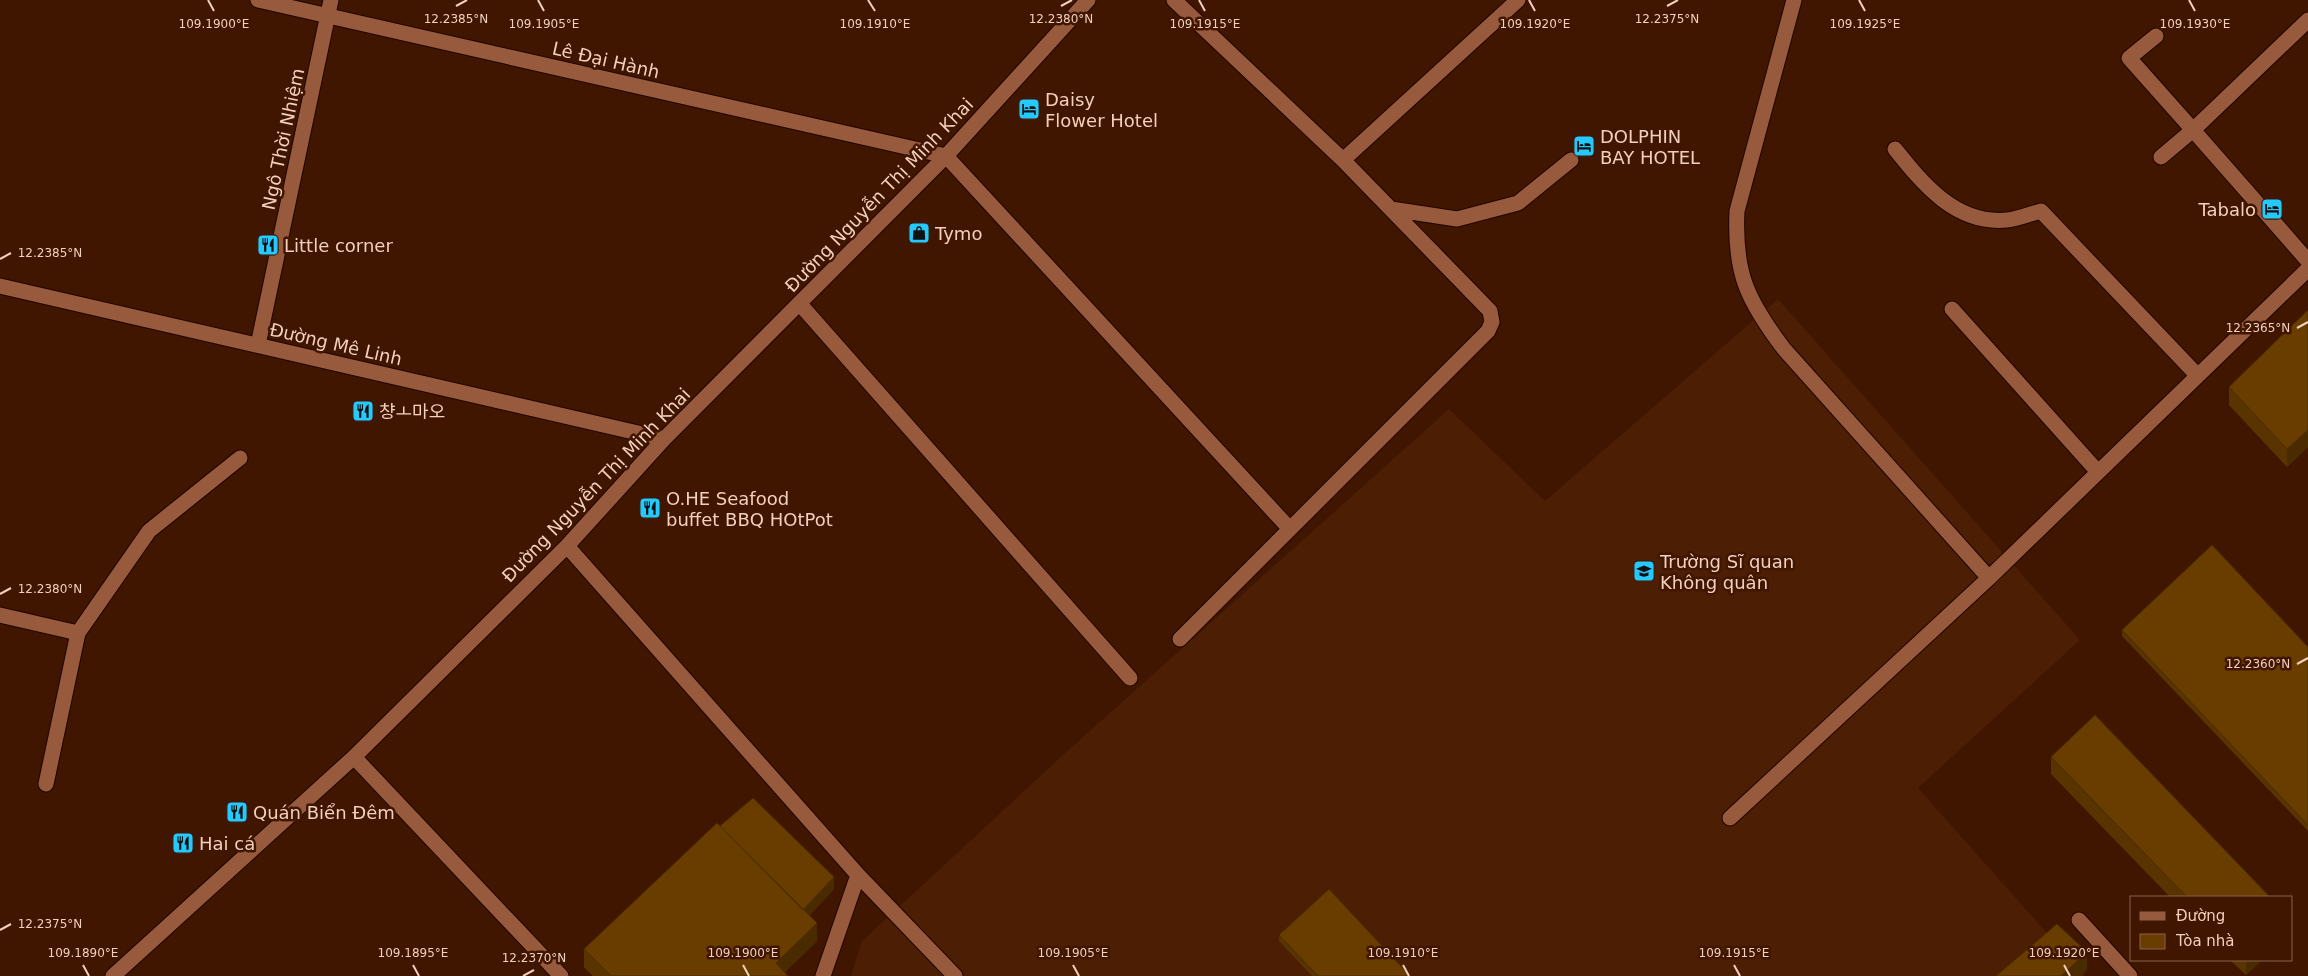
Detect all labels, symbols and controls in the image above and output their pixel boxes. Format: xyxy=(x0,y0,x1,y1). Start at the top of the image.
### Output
text: 12.2385°N xyxy=(424,12,488,26)
text: 12.2380°N xyxy=(1029,12,1093,26)
text: 12.2375°N xyxy=(1635,12,1699,26)
text: 109.1900°E xyxy=(179,17,249,31)
text: 109.1905°E xyxy=(509,17,579,31)
text: 109.1910°E xyxy=(840,17,910,31)
text: 109.1915°E xyxy=(1170,17,1240,31)
text: 109.1920°E xyxy=(1500,17,1570,31)
text: 109.1925°E xyxy=(1830,17,1900,31)
text: 109.1930°E xyxy=(2160,17,2230,31)
street label: Lê Đại Hành xyxy=(550,37,662,83)
street label: Ngô Thời Nhiệm xyxy=(258,66,308,212)
place label: Daisy Flower Hotel xyxy=(1045,89,1158,131)
street label: Đường Nguyễn Thị Minh Khai xyxy=(781,94,977,296)
hotel icon: Daisy Flower Hotel xyxy=(1017,97,1041,121)
place label: DOLPHIN BAY HOTEL xyxy=(1600,126,1700,168)
hotel icon: DOLPHIN BAY HOTEL xyxy=(1572,134,1596,158)
hotel icon: Tabalo xyxy=(2260,197,2284,221)
place label: Tabalo xyxy=(2197,199,2256,220)
shop icon: Tymo xyxy=(907,221,931,245)
place label: Tymo xyxy=(934,223,982,244)
restaurant icon: Little corner xyxy=(256,233,280,257)
place label: Little corner xyxy=(284,235,393,256)
text: 12.2385°N xyxy=(18,246,82,260)
street label: Đường Mê Linh xyxy=(268,319,404,369)
text: 12.2365°N xyxy=(2226,321,2290,335)
street label: Đường Nguyễn Thị Minh Khai xyxy=(498,384,694,586)
restaurant icon: 챵ㅗ마오 xyxy=(351,399,375,423)
place label: 챵ㅗ마오 xyxy=(379,401,445,422)
place label: O.HE Seafood buffet BBQ HOtPot xyxy=(666,488,833,530)
restaurant icon: O.HE Seafood buffet BBQ HOtPot xyxy=(638,496,662,520)
place label: Trường Sĩ quan Không quân xyxy=(1659,551,1794,593)
school or university icon: Trường Sĩ quan Không quân xyxy=(1632,559,1656,583)
text: 12.2380°N xyxy=(18,582,82,596)
text: 12.2360°N xyxy=(2226,657,2290,671)
restaurant icon: Quán Biển Đêm xyxy=(225,800,249,824)
place label: Quán Biển Đêm xyxy=(253,802,395,823)
restaurant icon: Hai cá xyxy=(171,831,195,855)
place label: Hai cá xyxy=(199,833,255,854)
legend xyxy=(2130,896,2293,961)
text: Đường xyxy=(2176,907,2225,925)
text: 12.2375°N xyxy=(18,917,82,931)
text: Tòa nhà xyxy=(2175,932,2235,950)
text: 109.1890°E xyxy=(48,946,118,960)
text: 109.1895°E xyxy=(378,946,448,960)
text: 109.1900°E xyxy=(708,946,778,960)
text: 109.1905°E xyxy=(1038,946,1108,960)
text: 109.1910°E xyxy=(1368,946,1438,960)
text: 109.1915°E xyxy=(1699,946,1769,960)
text: 109.1920°E xyxy=(2029,946,2099,960)
text: 12.2370°N xyxy=(502,951,566,965)

